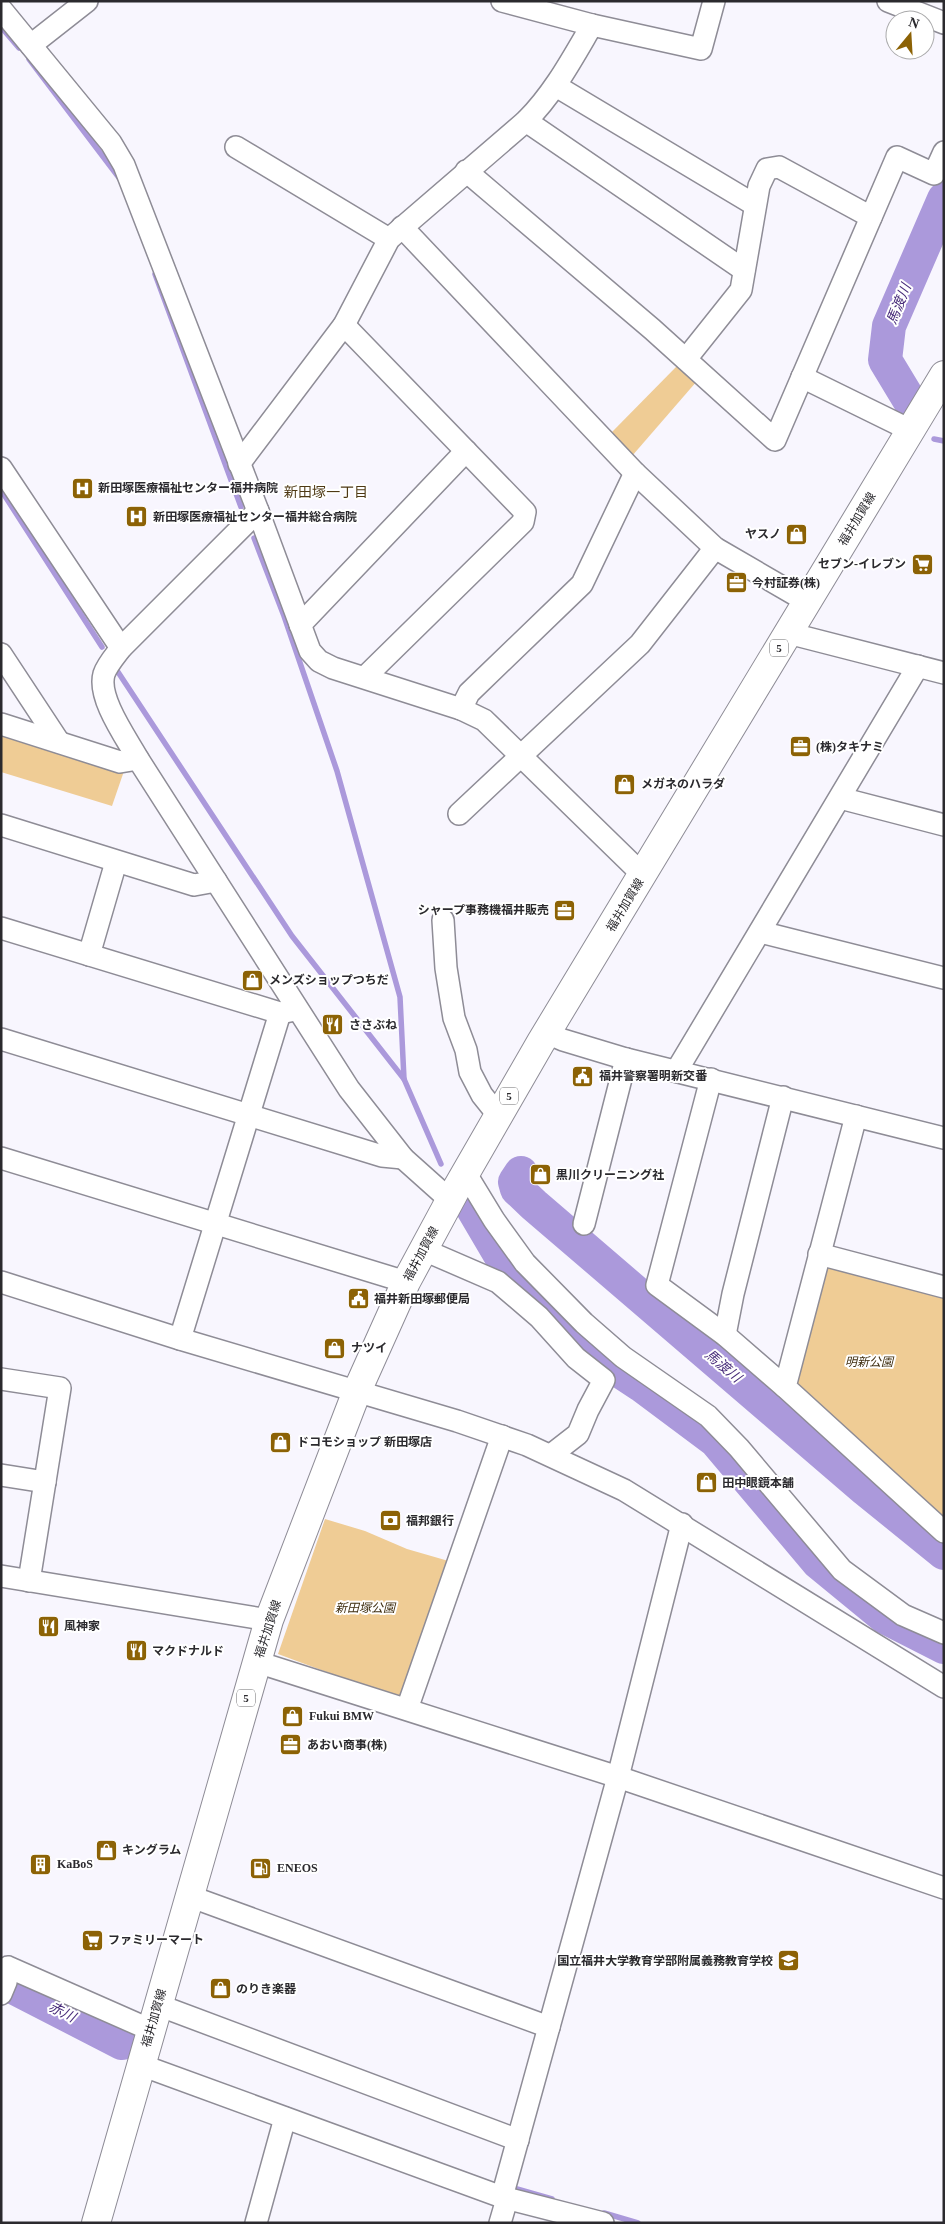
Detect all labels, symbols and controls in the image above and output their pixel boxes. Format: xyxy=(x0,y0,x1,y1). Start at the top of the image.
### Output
north arrow xyxy=(885,10,935,60)
text: N xyxy=(907,14,921,32)
water label: 馬渡川 xyxy=(884,280,915,326)
hospital icon: 新田塚医療福祉センター福井病院 xyxy=(70,476,94,500)
place label: 新田塚医療福祉センター福井病院 xyxy=(98,481,278,495)
district label: 新田塚一丁目 xyxy=(284,485,368,500)
street label: 福井加賀線 xyxy=(836,490,878,548)
hospital icon: 新田塚医療福祉センター福井総合病院 xyxy=(125,505,149,529)
place label: 新田塚医療福祉センター福井総合病院 xyxy=(153,510,357,524)
shop icon: ヤスノ xyxy=(785,522,809,546)
place label: ヤスノ xyxy=(745,527,781,541)
supermarket icon: セブン-イレブン xyxy=(910,552,934,576)
place label: セブン-イレブン xyxy=(818,557,906,571)
office icon: 今村証券(株) xyxy=(724,571,748,595)
place label: 今村証券(株) xyxy=(752,576,820,590)
road number: 5 xyxy=(770,640,788,656)
office icon: (株)タキナミ xyxy=(788,735,812,759)
place label: (株)タキナミ xyxy=(816,740,884,754)
shop icon: メガネのハラダ xyxy=(613,772,637,796)
place label: メガネのハラダ xyxy=(641,777,725,791)
street label: 福井加賀線 xyxy=(604,876,646,934)
office icon: シャープ事務機福井販売 xyxy=(553,898,577,922)
place label: シャープ事務機福井販売 xyxy=(418,903,549,917)
shop icon: メンズショップつちだ xyxy=(241,968,265,992)
place label: メンズショップつちだ xyxy=(269,973,389,987)
restaurant icon: ささぶね xyxy=(321,1013,345,1037)
place label: ささぶね xyxy=(349,1018,397,1032)
public building icon: 福井警察署明新交番 xyxy=(571,1064,595,1088)
place label: 福井警察署明新交番 xyxy=(599,1069,708,1083)
road number: 5 xyxy=(500,1088,518,1104)
shop icon: 黒川クリーニング社 xyxy=(528,1163,552,1187)
place label: 黒川クリーニング社 xyxy=(556,1168,664,1182)
street label: 福井加賀線 xyxy=(401,1224,441,1284)
public building icon: 福井新田塚郵便局 xyxy=(346,1287,370,1311)
place label: 福井新田塚郵便局 xyxy=(374,1292,470,1306)
shop icon: ナツイ xyxy=(323,1336,347,1360)
place label: ナツイ xyxy=(351,1341,387,1355)
water label: 馬渡川 xyxy=(702,1347,745,1387)
park label: 明新公園 xyxy=(845,1355,895,1369)
shop icon: ドコモショップ 新田塚店 xyxy=(269,1430,293,1454)
place label: ドコモショップ 新田塚店 xyxy=(297,1435,432,1449)
shop icon: 田中眼鏡本舗 xyxy=(694,1471,718,1495)
place label: 田中眼鏡本舗 xyxy=(722,1476,794,1490)
bank icon: 福邦銀行 xyxy=(378,1509,402,1533)
place label: 福邦銀行 xyxy=(406,1514,454,1528)
street label: 福井加賀線 xyxy=(252,1598,284,1660)
park label: 新田塚公園 xyxy=(335,1601,397,1615)
restaurant icon: 風神家 xyxy=(36,1614,60,1638)
place label: 風神家 xyxy=(64,1619,100,1633)
restaurant icon: マクドナルド xyxy=(124,1639,148,1663)
place label: マクドナルド xyxy=(152,1644,224,1658)
road number: 5 xyxy=(237,1690,255,1706)
shop icon: Fukui BMW xyxy=(281,1704,305,1728)
place label: Fukui BMW xyxy=(309,1709,374,1723)
office icon: あおい商事(株) xyxy=(279,1733,303,1757)
place label: あおい商事(株) xyxy=(307,1738,387,1752)
shop icon: キングラム xyxy=(94,1838,118,1862)
place label: キングラム xyxy=(122,1843,181,1857)
building icon: KaBoS xyxy=(29,1852,53,1876)
fuel station icon: ENEOS xyxy=(249,1856,273,1880)
place label: KaBoS xyxy=(57,1857,93,1871)
place label: ENEOS xyxy=(277,1861,318,1875)
supermarket icon: ファミリーマート xyxy=(80,1928,104,1952)
place label: ファミリーマート xyxy=(108,1933,204,1947)
school or university icon: 国立福井大学教育学部附属義務教育学校 xyxy=(777,1949,801,1973)
place label: 国立福井大学教育学部附属義務教育学校 xyxy=(557,1954,773,1968)
shop icon: のりき楽器 xyxy=(208,1977,232,2001)
place label: のりき楽器 xyxy=(236,1982,297,1996)
street label: 福井加賀線 xyxy=(139,1987,169,2049)
water label: 赤川 xyxy=(46,1999,80,2026)

